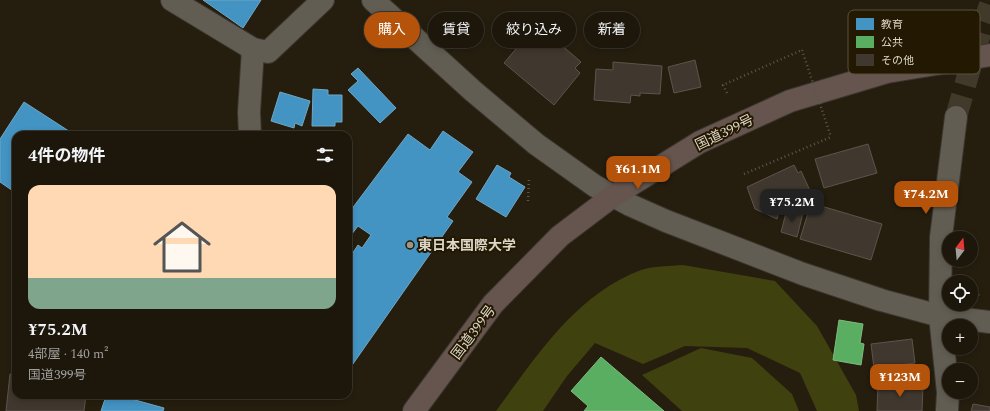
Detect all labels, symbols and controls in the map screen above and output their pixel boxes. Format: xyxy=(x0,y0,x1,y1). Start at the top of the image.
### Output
legend xyxy=(848,10,980,74)
chip: 購入 xyxy=(364,12,420,48)
chip: 賃貸 xyxy=(428,12,484,48)
chip: 絞り込み xyxy=(492,12,576,48)
chip: 新着 xyxy=(584,12,640,48)
text: 教育 xyxy=(881,16,903,33)
text: 公共 xyxy=(881,34,903,51)
text: その他 xyxy=(881,52,914,69)
street label: 国道399号 xyxy=(691,109,757,156)
text: 4件の物件 xyxy=(28,143,106,169)
icon: filters xyxy=(314,144,336,166)
pin: ¥61.1M xyxy=(605,156,671,190)
text: ¥61.1M xyxy=(615,159,661,179)
pin: ¥74.2M xyxy=(893,181,959,215)
text: ¥74.2M xyxy=(903,184,949,204)
pin: ¥75.2M xyxy=(759,189,825,223)
text: ¥75.2M xyxy=(769,192,815,212)
icon: home xyxy=(146,211,218,283)
north arrow xyxy=(942,231,978,267)
map controls xyxy=(942,231,978,399)
place label: 東日本国際大学 xyxy=(418,235,516,256)
marker: 東日本国際大学 xyxy=(405,240,415,250)
button: locate xyxy=(942,275,978,311)
street label: 国道399号 xyxy=(446,301,501,364)
text: ¥75.2M xyxy=(28,317,88,343)
button: + xyxy=(942,319,978,355)
text: 4部屋 · 140 m² xyxy=(28,344,108,364)
button: − xyxy=(942,363,978,399)
pin: ¥123M xyxy=(872,364,928,398)
text: 国道399号 xyxy=(28,365,87,385)
text: ¥123M xyxy=(879,367,921,387)

